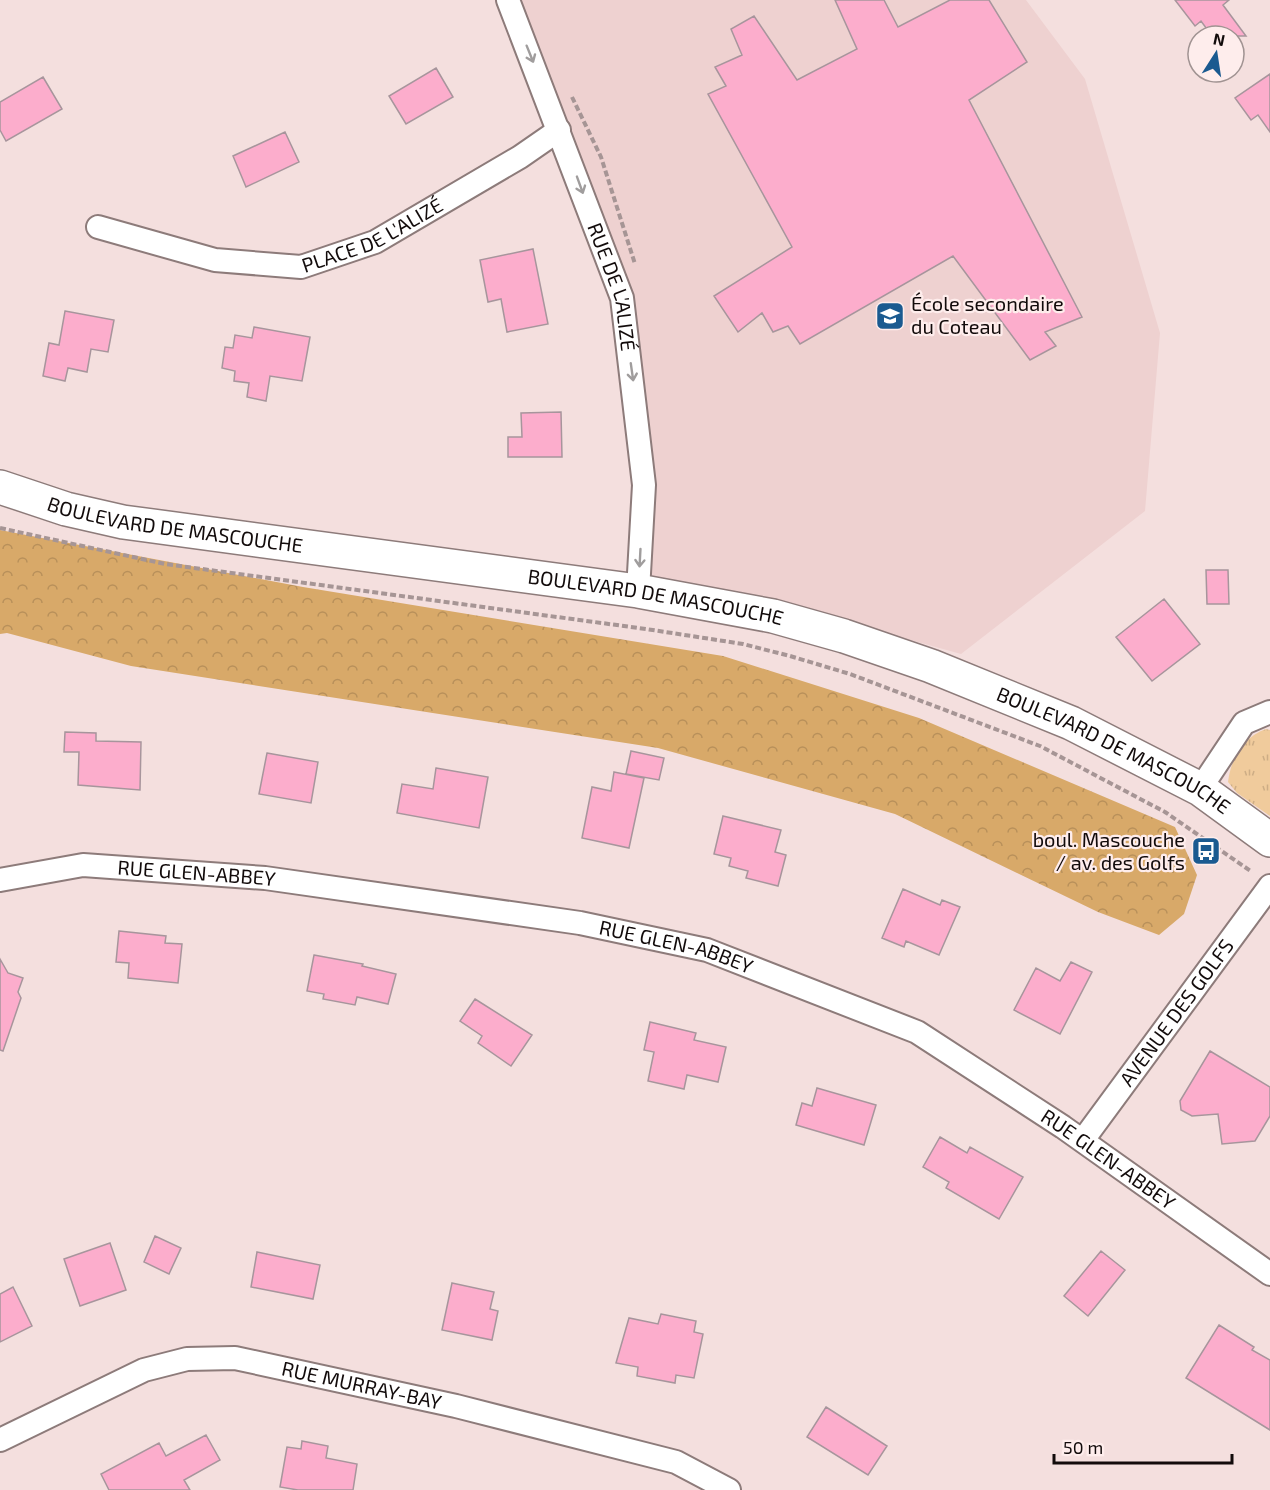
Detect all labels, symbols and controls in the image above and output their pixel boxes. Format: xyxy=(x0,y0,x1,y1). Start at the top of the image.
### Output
north arrow xyxy=(1186,24,1246,84)
text: N xyxy=(1212,28,1227,49)
one-way arrow xyxy=(525,45,536,63)
one-way arrow xyxy=(575,175,586,194)
street label: PLACE DE L'ALIZÉ xyxy=(298,192,447,277)
street label: RUE DE L'ALIZÉ xyxy=(583,219,641,352)
place label: École secondaire du Coteau xyxy=(911,291,1064,338)
school or university icon: École secondaire du Coteau xyxy=(874,300,906,332)
one-way arrow xyxy=(626,362,637,381)
street label: BOULEVARD DE MASCOUCHE xyxy=(45,491,304,557)
one-way arrow xyxy=(634,548,645,567)
street label: BOULEVARD DE MASCOUCHE xyxy=(527,563,787,629)
street label: BOULEVARD DE MASCOUCHE xyxy=(993,681,1236,818)
place label: boul. Mascouche / av. des Golfs xyxy=(1033,827,1185,874)
bus stop icon: boul. Mascouche / av. des Golfs xyxy=(1190,835,1222,867)
street label: RUE GLEN-ABBEY xyxy=(117,854,278,890)
street label: RUE GLEN-ABBEY xyxy=(597,914,757,978)
street label: AVENUE DES GOLFS xyxy=(1114,934,1238,1090)
street label: RUE GLEN-ABBEY xyxy=(1037,1103,1181,1214)
street label: RUE MURRAY-BAY xyxy=(280,1355,444,1414)
scale bar xyxy=(1054,1427,1232,1465)
text: 50 m xyxy=(1063,1436,1103,1458)

